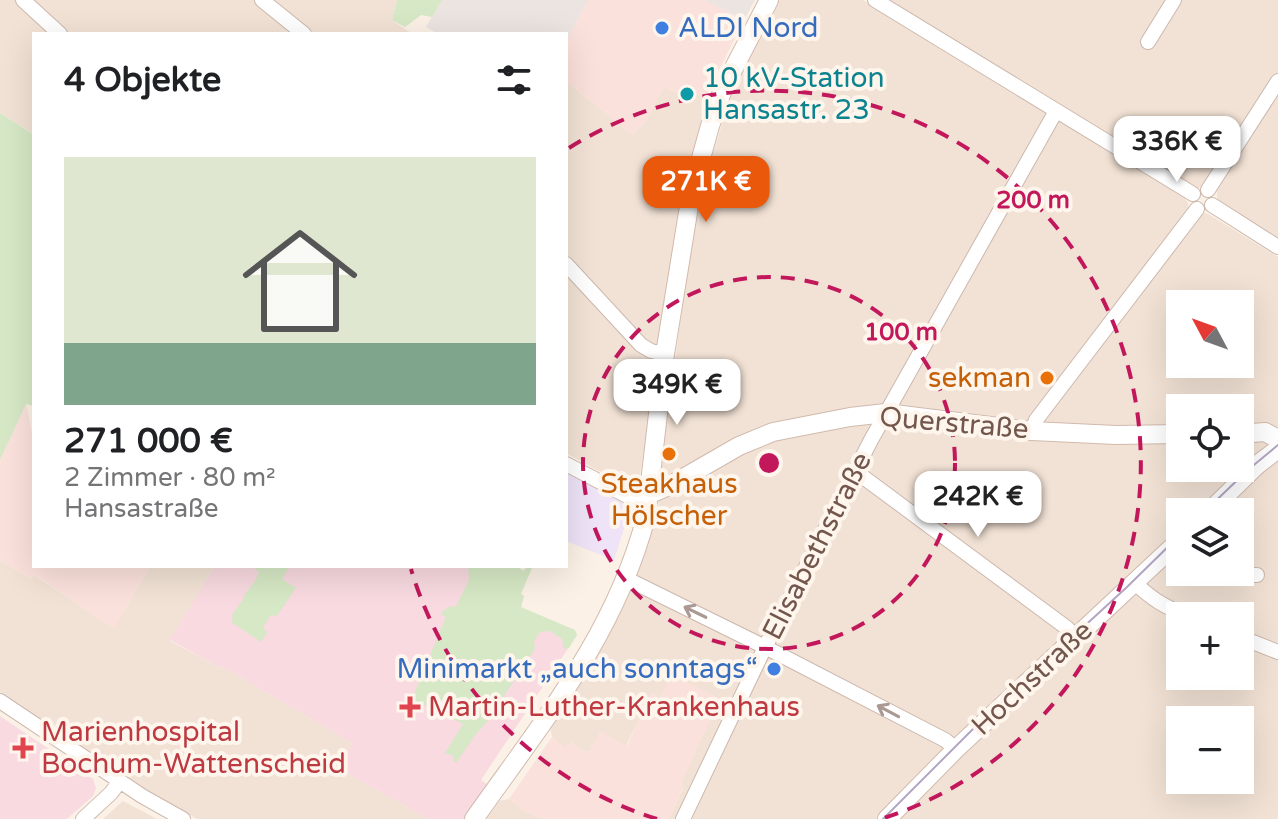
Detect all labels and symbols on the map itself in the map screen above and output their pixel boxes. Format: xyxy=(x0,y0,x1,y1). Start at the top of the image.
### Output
place label: ALDI Nord xyxy=(678,11,818,45)
marker: ALDI Nord xyxy=(653,19,671,37)
place label: 10 kV-Station Hansastr. 23 xyxy=(703,61,885,127)
marker: 10 kV-Station Hansastr. 23 xyxy=(678,85,696,103)
pin: 336K € xyxy=(1112,116,1242,184)
pin: 271K € xyxy=(641,156,771,224)
text: 200 m xyxy=(996,186,1070,215)
north arrow xyxy=(1166,290,1254,378)
text: 100 m xyxy=(864,318,938,347)
pin: 349K € xyxy=(612,359,742,427)
place label: sekman xyxy=(928,361,1031,395)
marker: sekman xyxy=(1038,369,1056,387)
street label: Querstraße xyxy=(878,400,1030,446)
marker: Steakhaus Hölscher xyxy=(660,445,678,463)
street label: Elisabethstraße xyxy=(755,447,879,645)
centre of rings xyxy=(755,449,783,477)
place label: Steakhaus Hölscher xyxy=(600,467,738,533)
pin: 242K € xyxy=(913,471,1043,539)
one-way arrow xyxy=(684,604,708,619)
street label: Hochstraße xyxy=(964,613,1100,743)
place label: Minimarkt „auch sonntags“ xyxy=(397,652,758,686)
marker: Minimarkt „auch sonntags“ xyxy=(765,660,783,678)
place label: Martin-Luther-Krankenhaus xyxy=(428,690,800,724)
marker: Martin-Luther-Krankenhaus xyxy=(399,696,421,718)
one-way arrow xyxy=(877,703,901,718)
place label: Marienhospital Bochum-Wattenscheid xyxy=(41,715,346,781)
marker: Marienhospital Bochum-Wattenscheid xyxy=(12,737,34,759)

